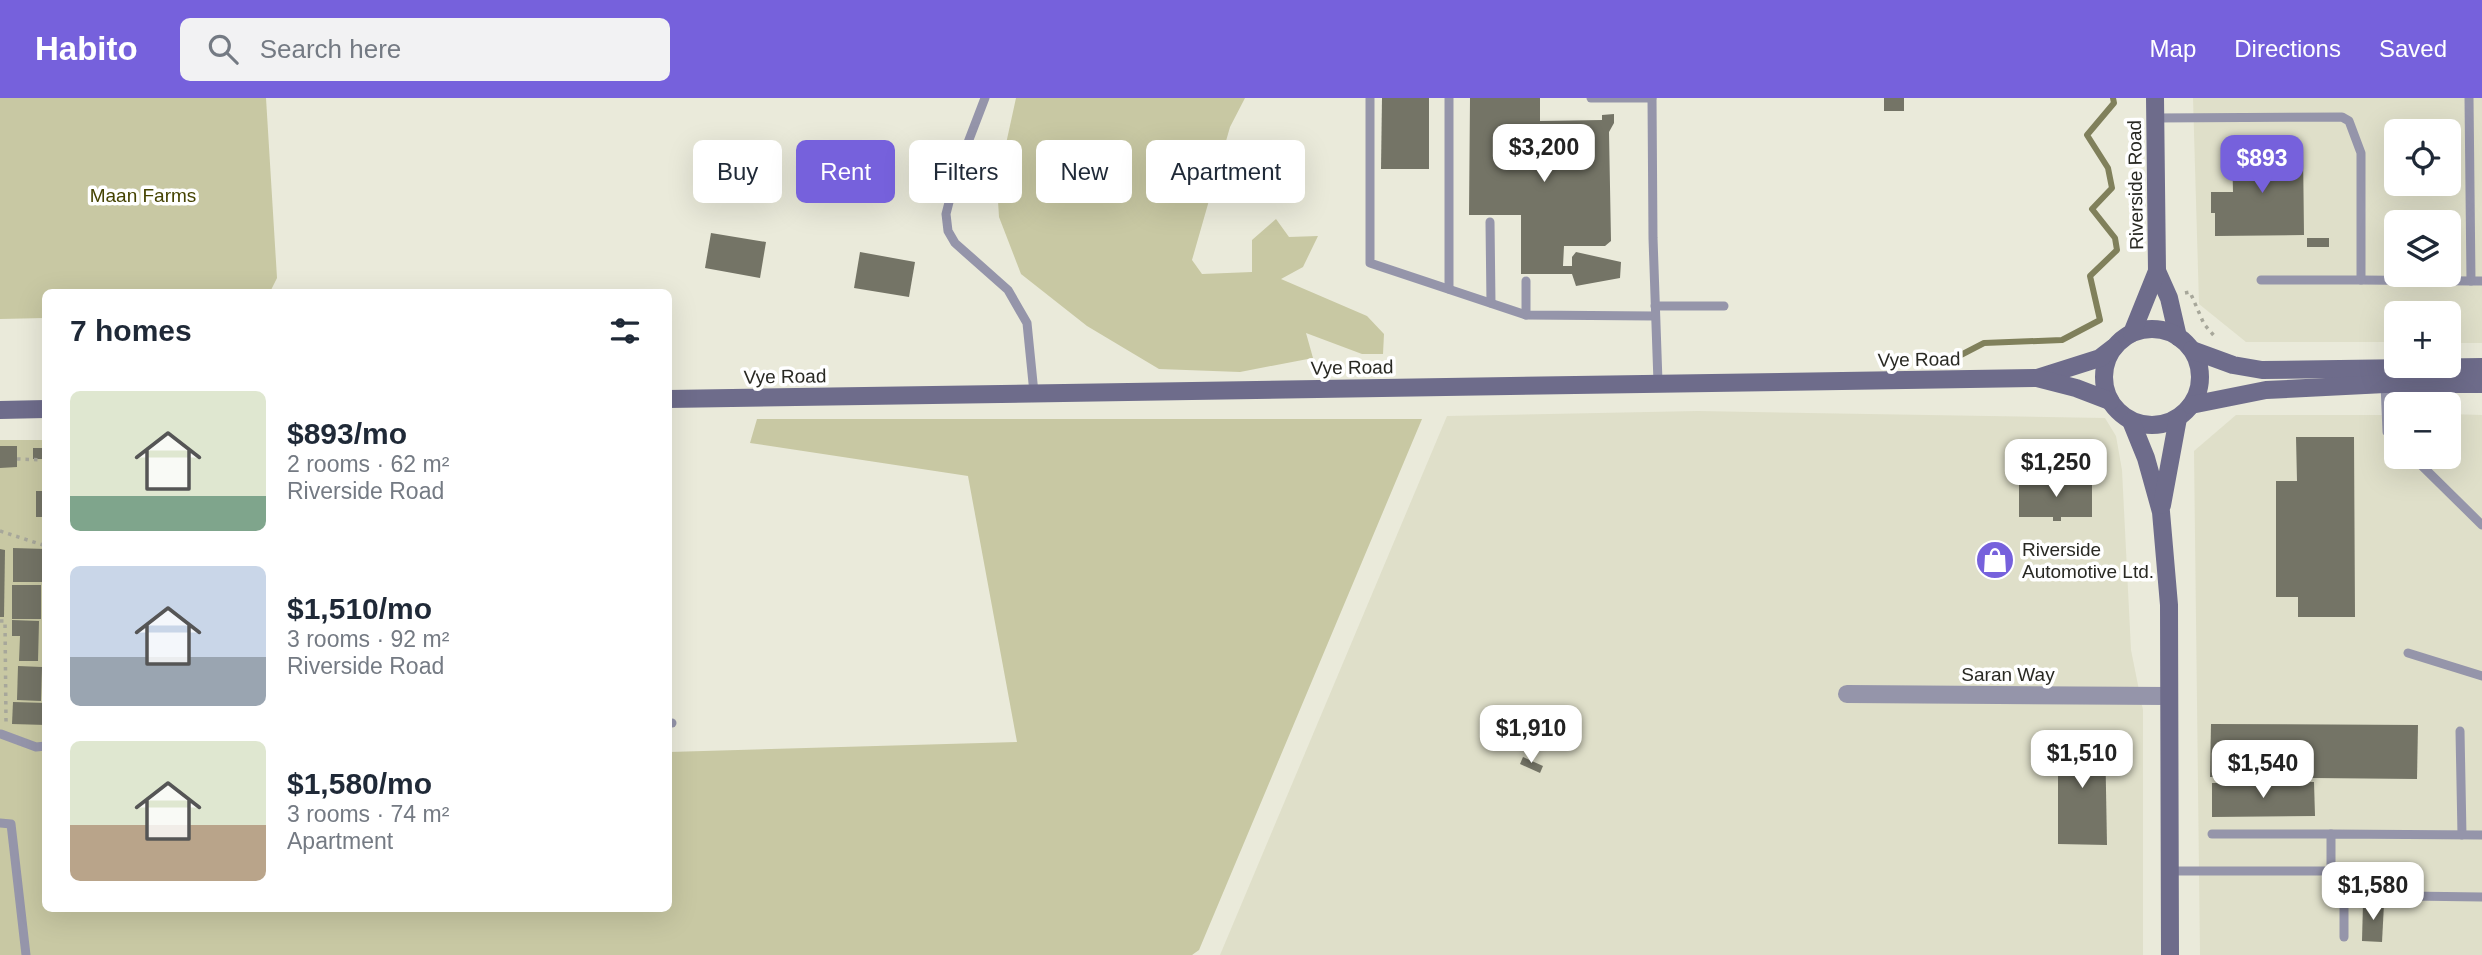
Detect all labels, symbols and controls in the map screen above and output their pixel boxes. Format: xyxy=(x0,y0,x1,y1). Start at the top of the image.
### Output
search box xyxy=(180,18,670,81)
text: Habito xyxy=(35,30,138,67)
icon: search xyxy=(204,30,242,68)
text: Search here xyxy=(260,34,401,64)
text: Map xyxy=(2150,35,2196,62)
text: Directions xyxy=(2234,35,2341,62)
text: Saved xyxy=(2379,35,2447,62)
map controls xyxy=(2384,119,2461,469)
button: locate xyxy=(2384,119,2461,196)
street label: Riverside Road xyxy=(2124,120,2147,250)
pin: $3,200 xyxy=(1487,125,1601,184)
text: $3,200 xyxy=(1509,134,1579,160)
pin: $893 xyxy=(2221,136,2303,195)
chip: Buy xyxy=(693,140,782,203)
chip: Rent xyxy=(796,140,895,203)
chip: Filters xyxy=(909,140,1022,203)
chip: New xyxy=(1036,140,1132,203)
chip: Apartment xyxy=(1146,140,1305,203)
text: $893 xyxy=(2236,145,2288,171)
park label: Maan Farms xyxy=(90,185,196,206)
button: layers xyxy=(2384,210,2461,287)
button: + xyxy=(2384,301,2461,378)
icon: filters xyxy=(606,312,644,350)
text: 7 homes xyxy=(70,314,192,347)
street label: Vye Road xyxy=(1877,348,1961,371)
street label: Vye Road xyxy=(1310,356,1394,379)
street label: Vye Road xyxy=(743,365,827,388)
button: − xyxy=(2384,392,2461,469)
text: $893/mo xyxy=(287,417,407,450)
icon: home xyxy=(126,419,210,503)
pin: $1,250 xyxy=(1999,440,2113,499)
text: $1,250 xyxy=(2021,449,2091,475)
text: 2 rooms · 62 m² xyxy=(287,451,449,477)
text: Riverside Road xyxy=(287,478,444,504)
shop icon: Riverside Automotive Ltd. xyxy=(1974,539,2016,581)
place label: Riverside Automotive Ltd. xyxy=(2022,539,2154,582)
text: $1,510/mo xyxy=(287,592,432,625)
icon: home xyxy=(126,594,210,678)
text: 3 rooms · 92 m² xyxy=(287,626,449,652)
text: Riverside Road xyxy=(287,653,444,679)
street label: Saran Way xyxy=(1961,664,2055,685)
pin: $1,910 xyxy=(1474,706,1588,765)
text: $1,910 xyxy=(1496,715,1566,741)
pin: $1,510 xyxy=(2025,730,2139,790)
text: $1,510 xyxy=(2047,740,2117,766)
pin: $1,540 xyxy=(2206,740,2320,800)
text: $1,540 xyxy=(2228,750,2298,776)
text: $1,580/mo xyxy=(287,767,432,800)
icon: home xyxy=(126,769,210,853)
text: 3 rooms · 74 m² xyxy=(287,801,449,827)
text: Apartment xyxy=(287,828,393,854)
pin: $1,580 xyxy=(2316,862,2430,922)
text: $1,580 xyxy=(2338,872,2408,898)

